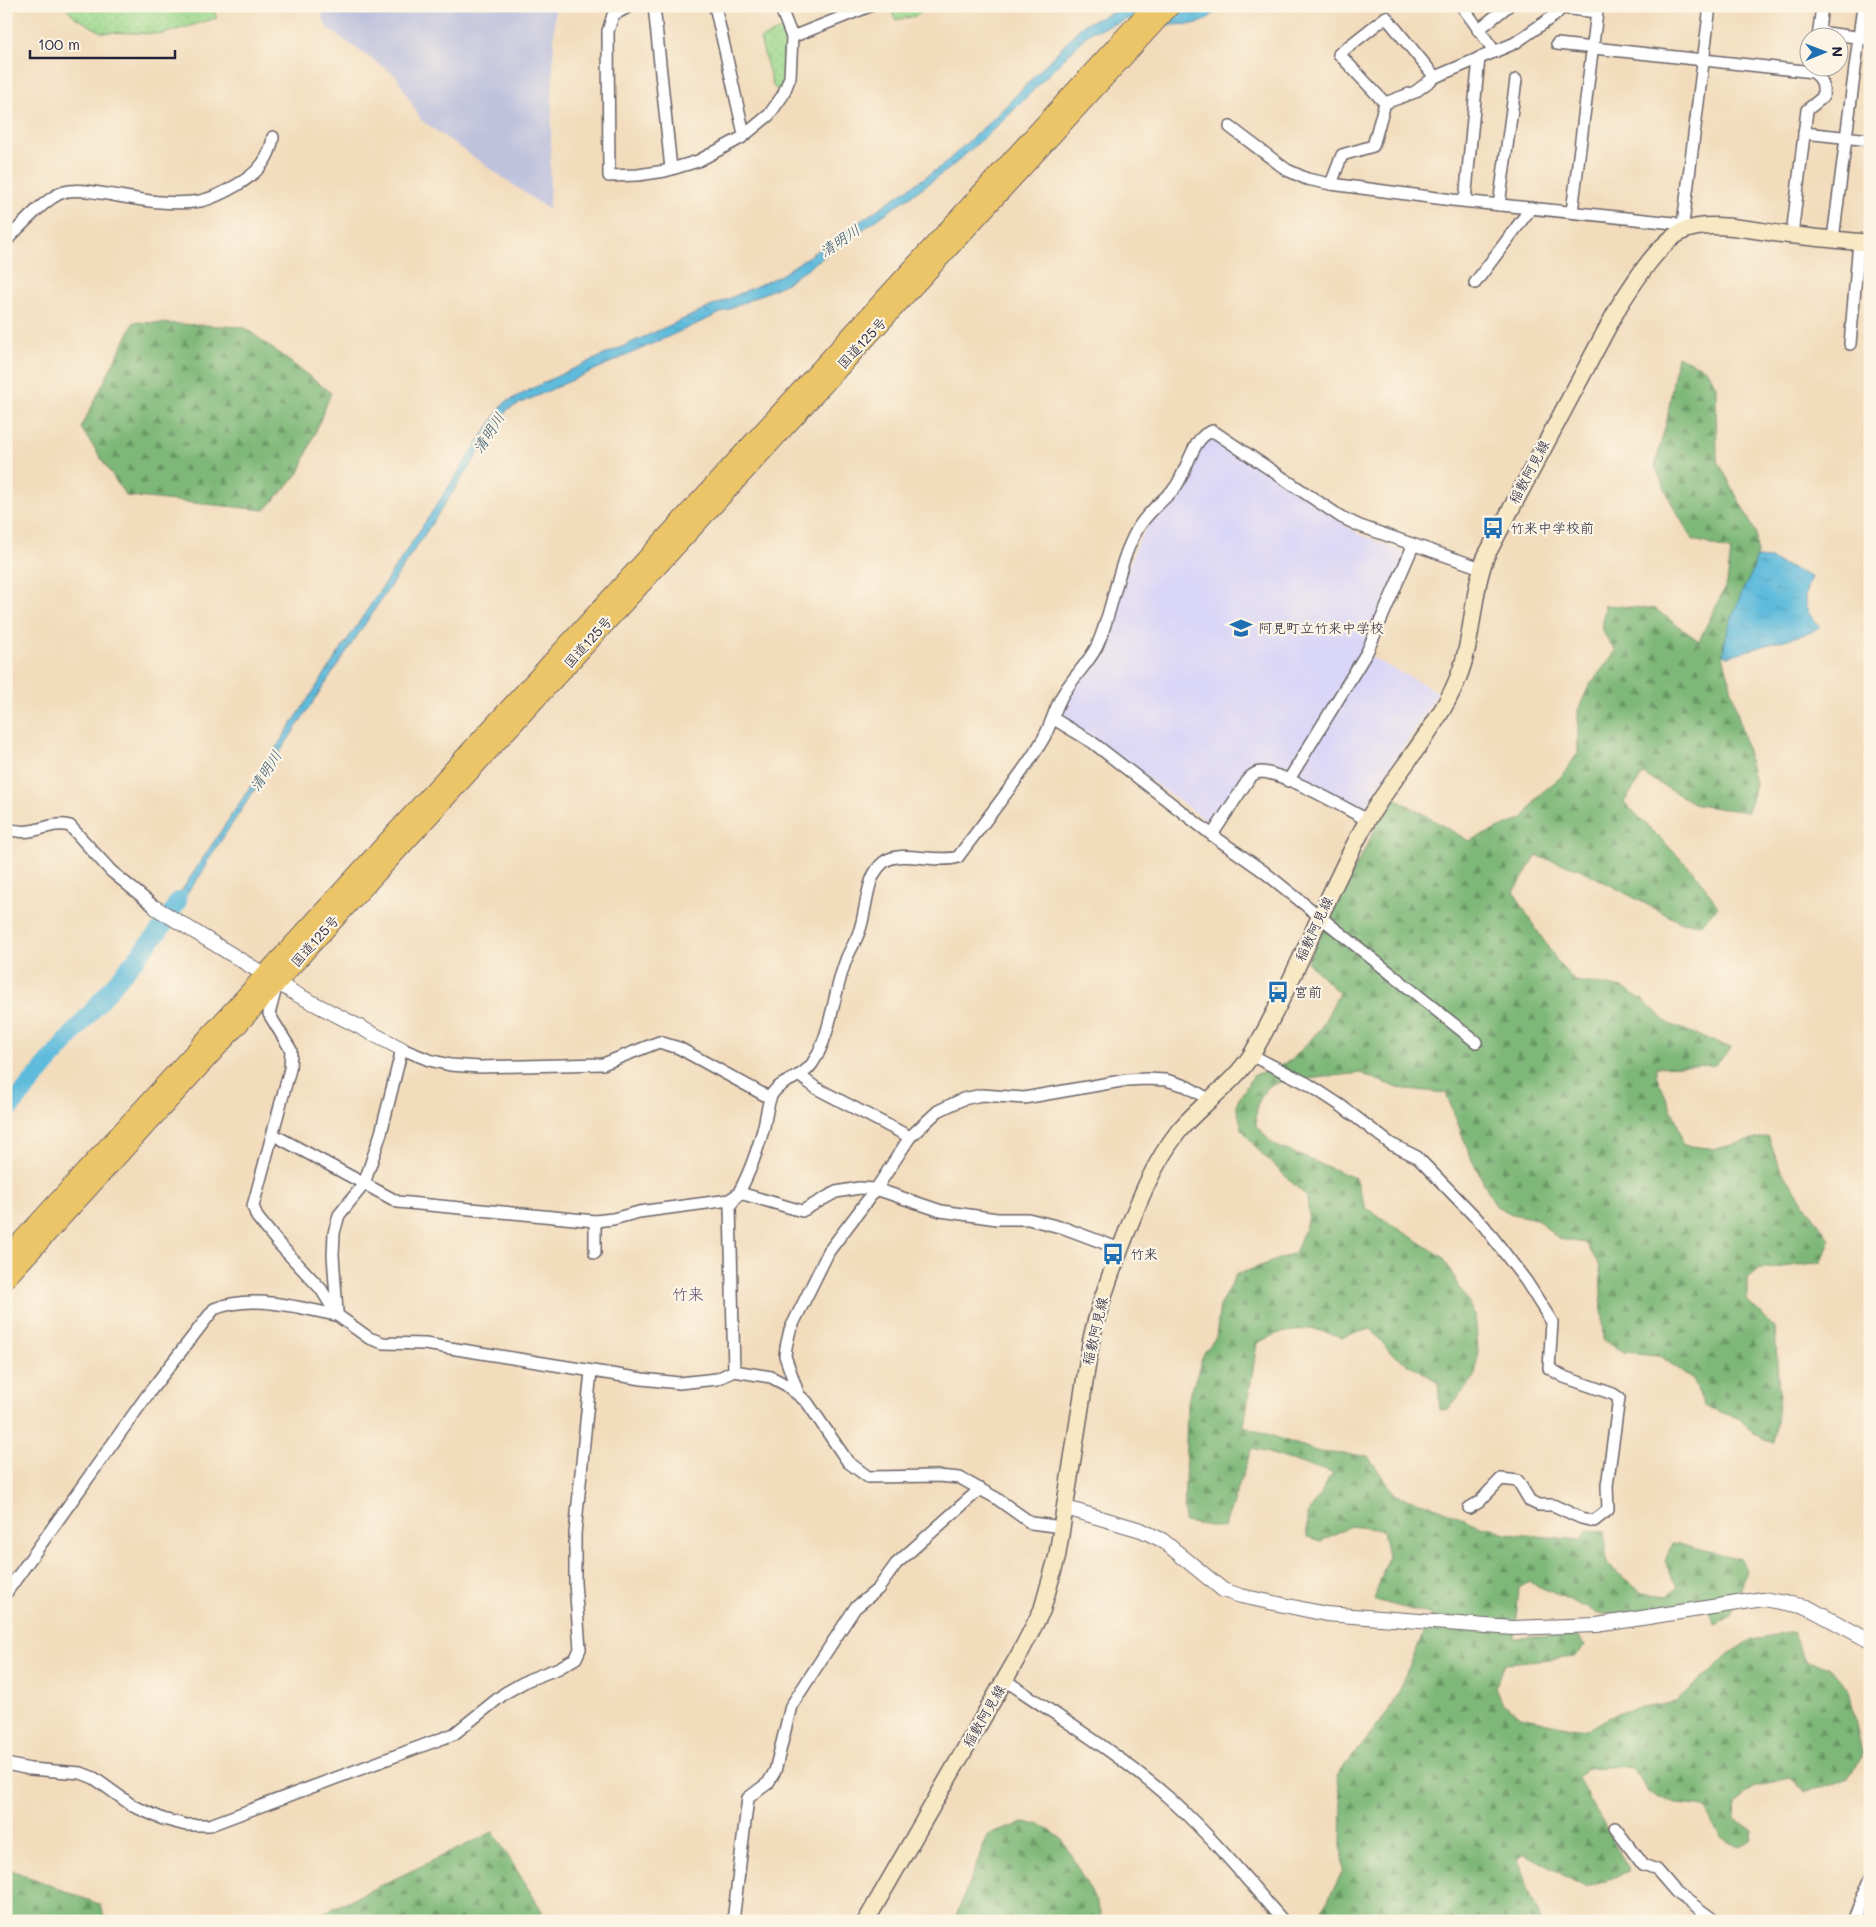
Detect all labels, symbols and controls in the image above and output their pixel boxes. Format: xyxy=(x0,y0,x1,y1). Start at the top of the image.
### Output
scale bar xyxy=(30,28,175,60)
north arrow xyxy=(1798,28,1848,78)
text: 100 m xyxy=(38,34,80,54)
text: N xyxy=(1828,46,1847,57)
water label: 清明川 xyxy=(815,219,864,261)
street label: 国道125号 xyxy=(833,313,890,373)
water label: 清明川 xyxy=(468,408,509,457)
street label: 稲敷阿見線 xyxy=(1504,436,1553,507)
bus stop icon: 竹来中学校前 xyxy=(1480,515,1506,541)
place label: 竹来中学校前 xyxy=(1510,518,1594,537)
street label: 国道125号 xyxy=(559,611,616,672)
school or university icon: 阿見町立竹来中学校 xyxy=(1228,615,1254,641)
place label: 阿見町立竹来中学校 xyxy=(1258,618,1384,637)
water label: 清明川 xyxy=(245,746,286,795)
street label: 稲敷阿見線 xyxy=(1290,893,1337,965)
street label: 国道125号 xyxy=(286,910,343,971)
bus stop icon: 宮前 xyxy=(1265,979,1291,1005)
place label: 宮前 xyxy=(1294,982,1322,1001)
bus stop icon: 竹来 xyxy=(1100,1241,1126,1267)
place label: 竹来 xyxy=(1130,1244,1158,1263)
district label: 竹来 xyxy=(672,1283,704,1304)
street label: 稲敷阿見線 xyxy=(1077,1295,1112,1367)
street label: 稲敷阿見線 xyxy=(958,1681,1009,1751)

